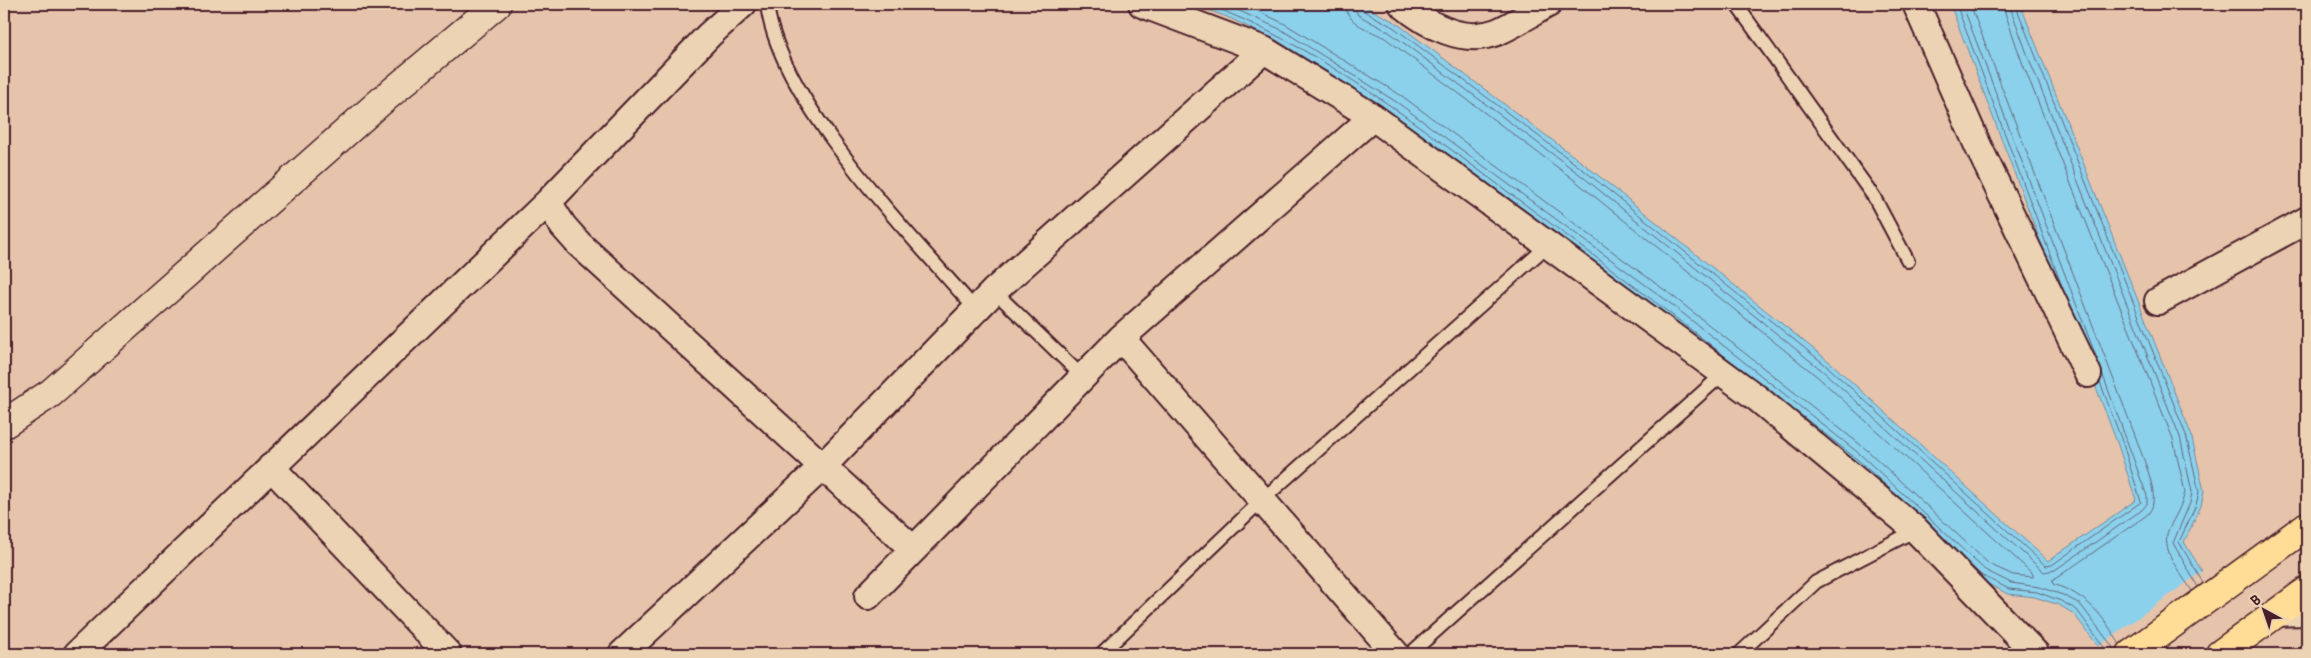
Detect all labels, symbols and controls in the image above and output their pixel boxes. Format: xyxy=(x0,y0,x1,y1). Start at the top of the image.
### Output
north arrow xyxy=(2238,586,2288,636)
text: B xyxy=(2247,591,2265,609)

